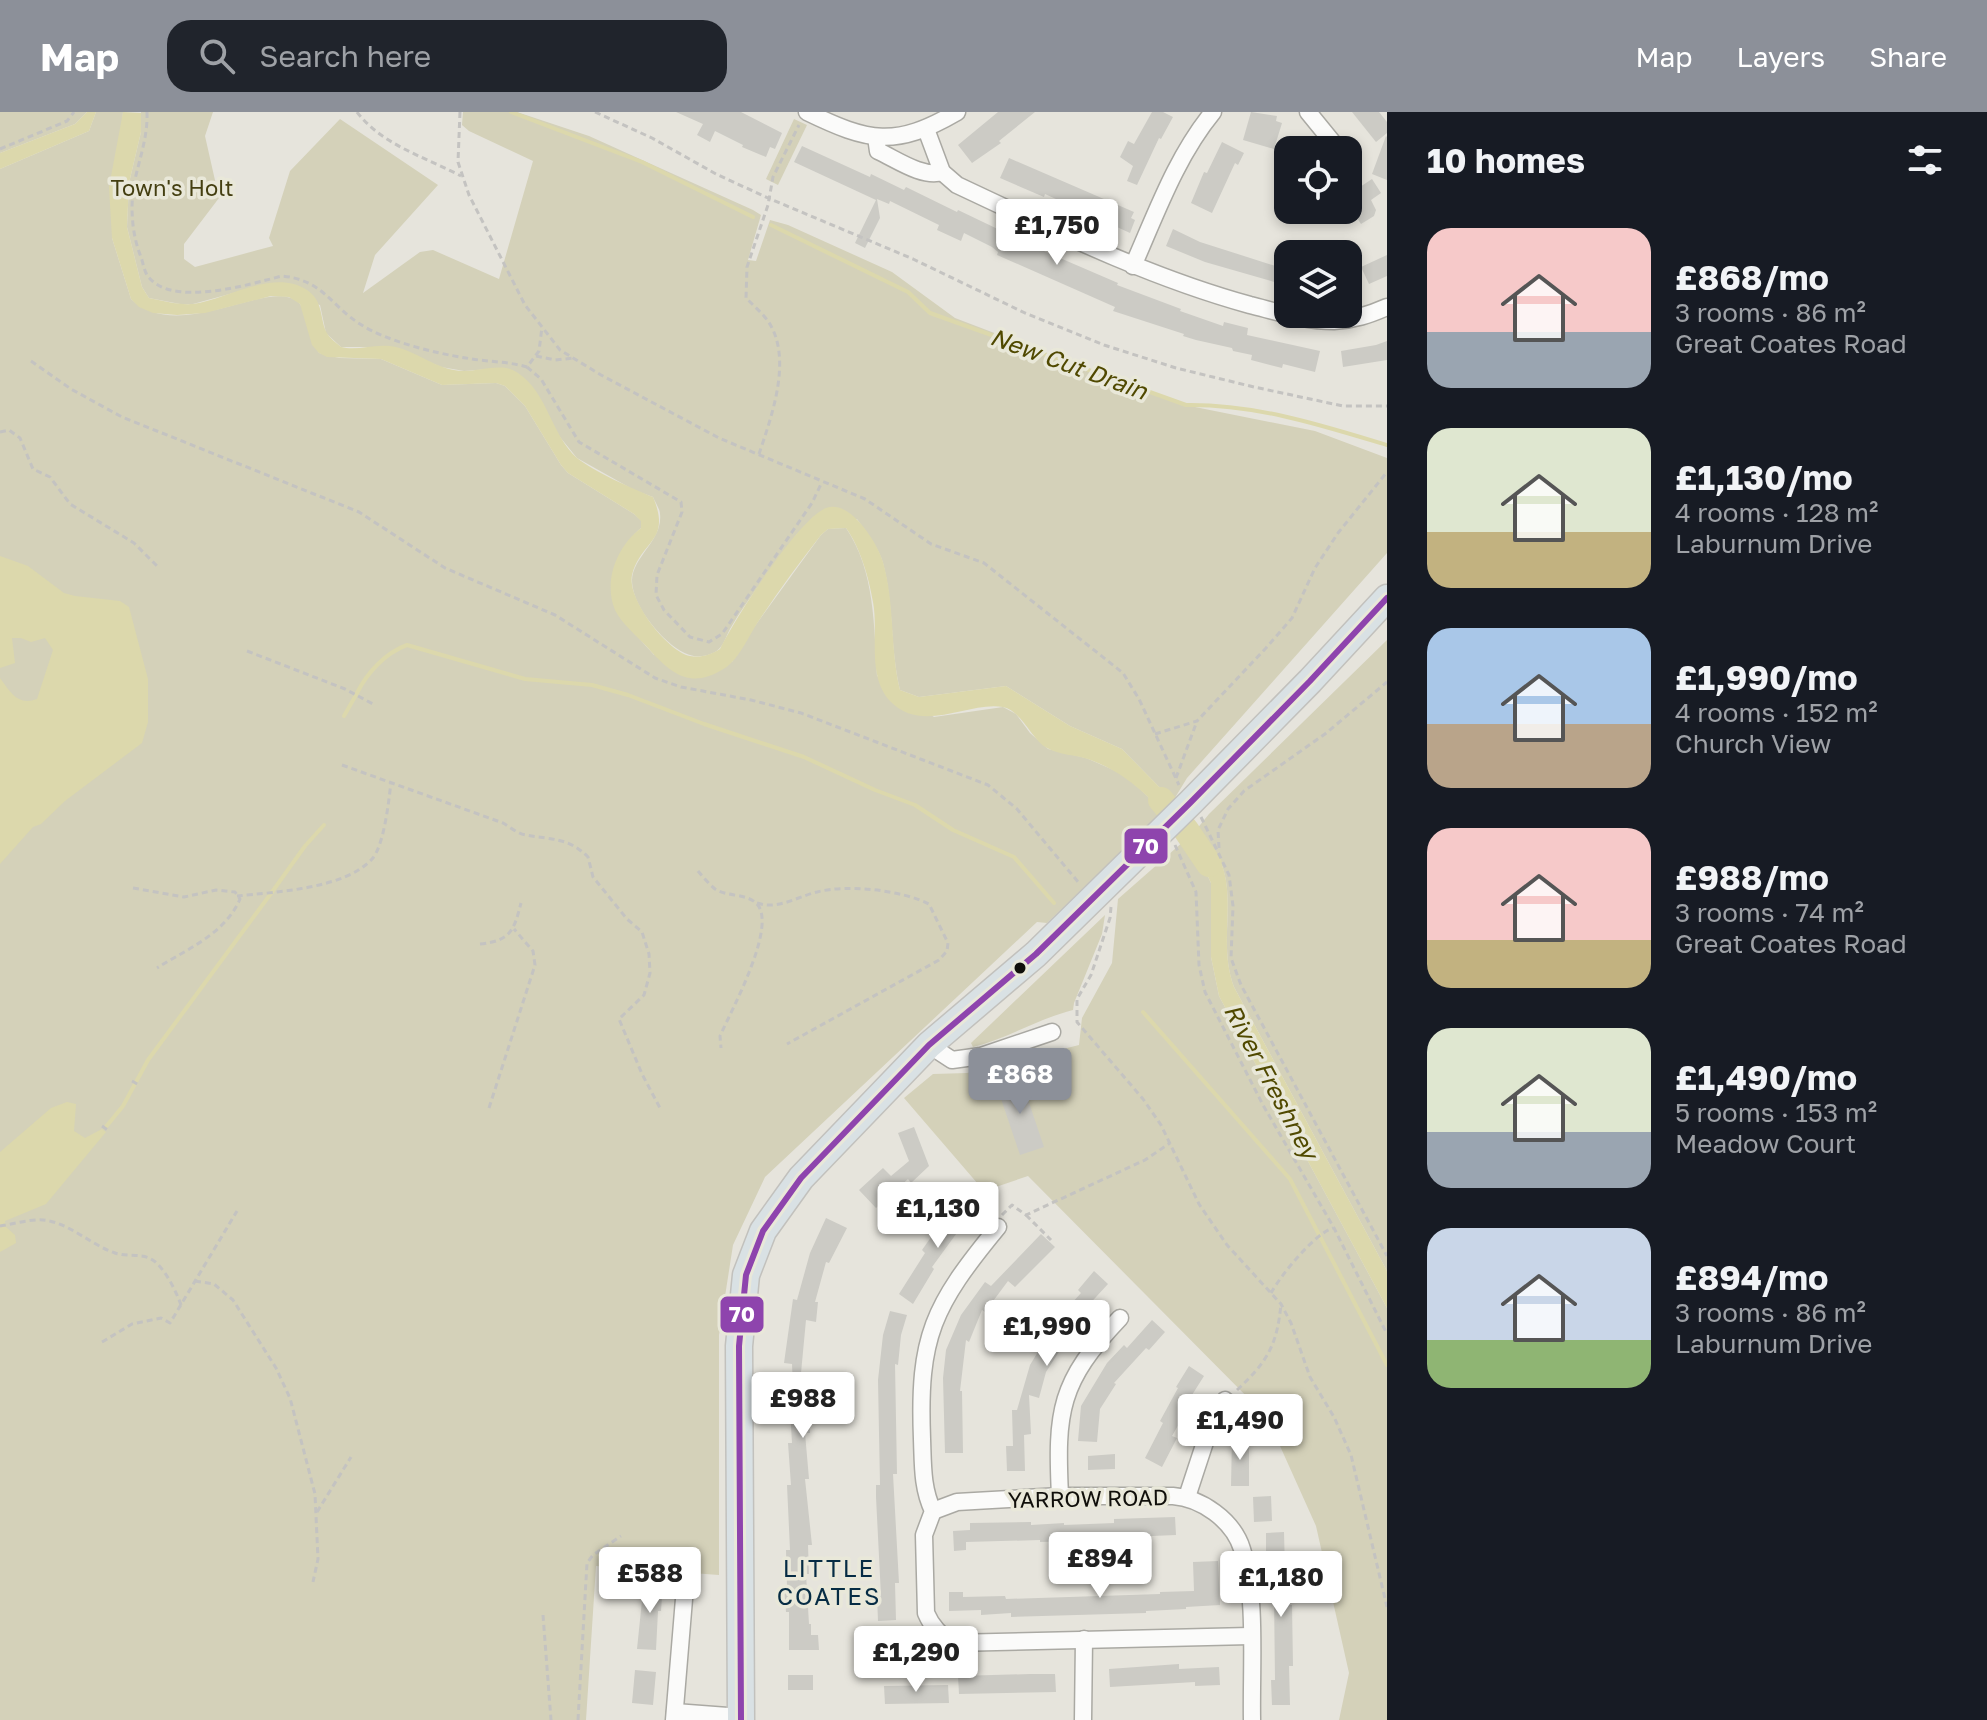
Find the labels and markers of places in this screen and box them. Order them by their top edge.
pin: £1,750 [992,199,1122,267]
unlabelled marker [1012,960,1028,976]
pin: £868 [973,1048,1067,1116]
pin: £1,130 [873,1182,1003,1250]
pin: £1,990 [982,1300,1112,1368]
pin: £988 [756,1372,850,1440]
pin: £1,490 [1175,1394,1305,1462]
pin: £894 [1053,1532,1147,1600]
pin: £588 [603,1547,697,1615]
pin: £1,180 [1216,1551,1346,1619]
pin: £1,290 [851,1626,981,1694]

